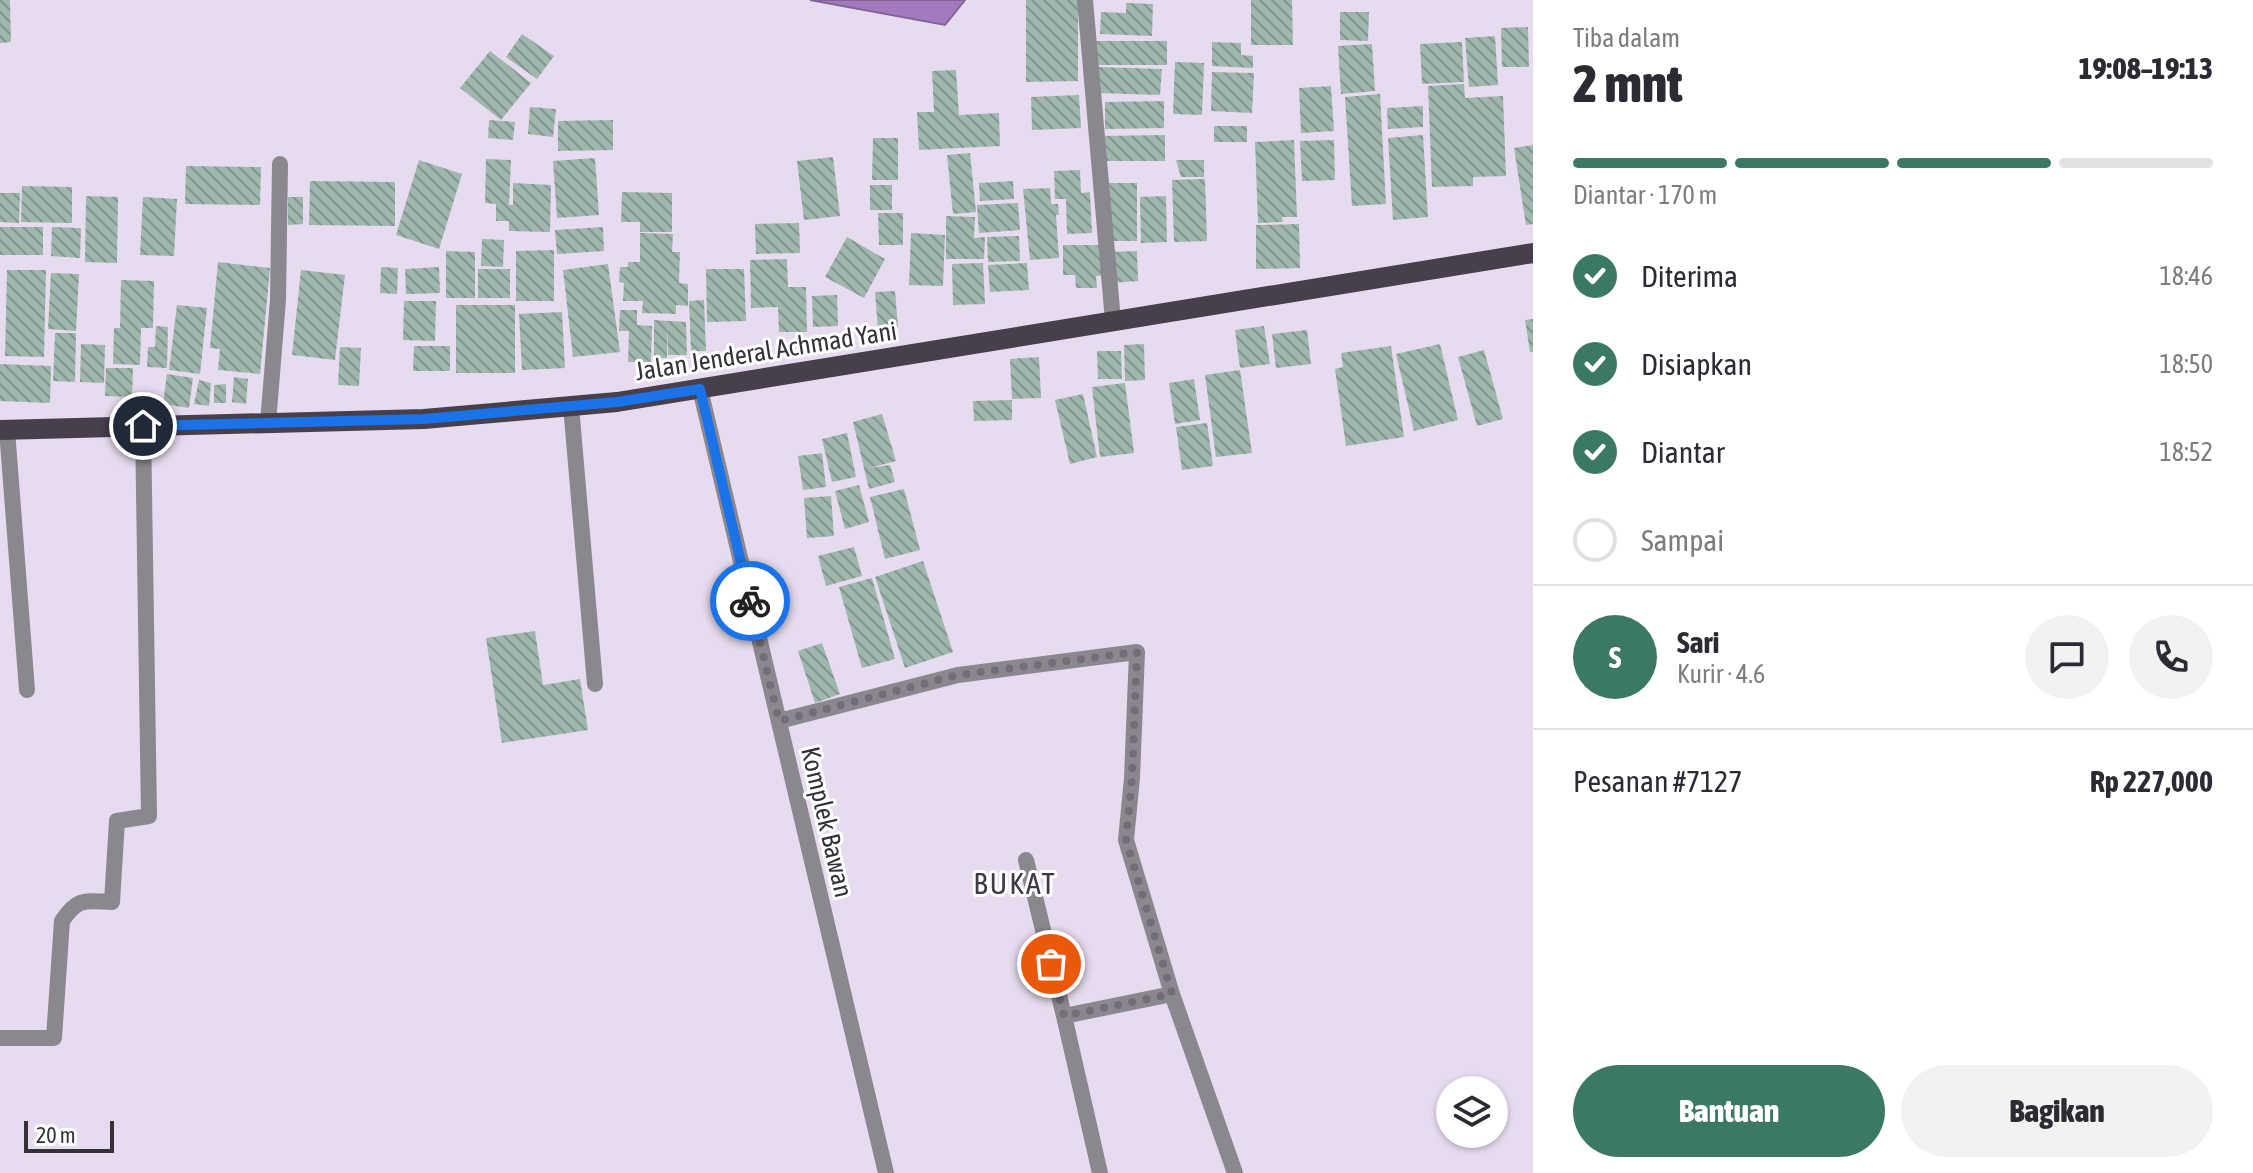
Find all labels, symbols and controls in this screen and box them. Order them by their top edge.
text: Tiba dalam [1573,23,1680,53]
text: 19:08–19:13 [2078,51,2213,85]
text: 2 mnt [1573,53,1682,113]
text: Diantar · 170 m [1573,180,1717,210]
icon: check [1573,254,1617,298]
text: Diterima [1641,259,1738,293]
text: 18:46 [2159,261,2213,291]
street label: Jalan Jenderal Achmad Yani [633,315,899,387]
icon: check [1573,342,1617,386]
text: Disiapkan [1641,347,1752,381]
text: 18:50 [2159,349,2213,379]
pin [109,392,177,460]
icon: home [121,404,165,448]
icon: check [1573,430,1617,474]
text: Diantar [1641,435,1725,469]
text: 18:52 [2159,437,2213,467]
text: Sampai [1641,523,1724,557]
courier [710,561,790,641]
icon: bike [728,579,772,623]
button: chat [2025,615,2109,699]
button: phone [2129,615,2213,699]
text: Sari [1677,625,1719,659]
text: S [1609,640,1621,674]
text: Kurir · 4.6 [1677,659,1765,689]
street label: Komplek Bawan [795,744,859,900]
text: Pesanan #7127 [1573,764,1742,798]
text: Rp 227,000 [2090,764,2213,798]
district label: BUKAT [973,866,1057,900]
pin [1017,930,1085,998]
icon: bag [1029,942,1073,986]
button: Bantuan [1573,1065,1885,1157]
button: Bagikan [1901,1065,2213,1157]
map controls [1436,1076,1508,1148]
button: layers [1436,1076,1508,1148]
scale bar [24,1117,114,1153]
text: 20 m [36,1122,76,1148]

